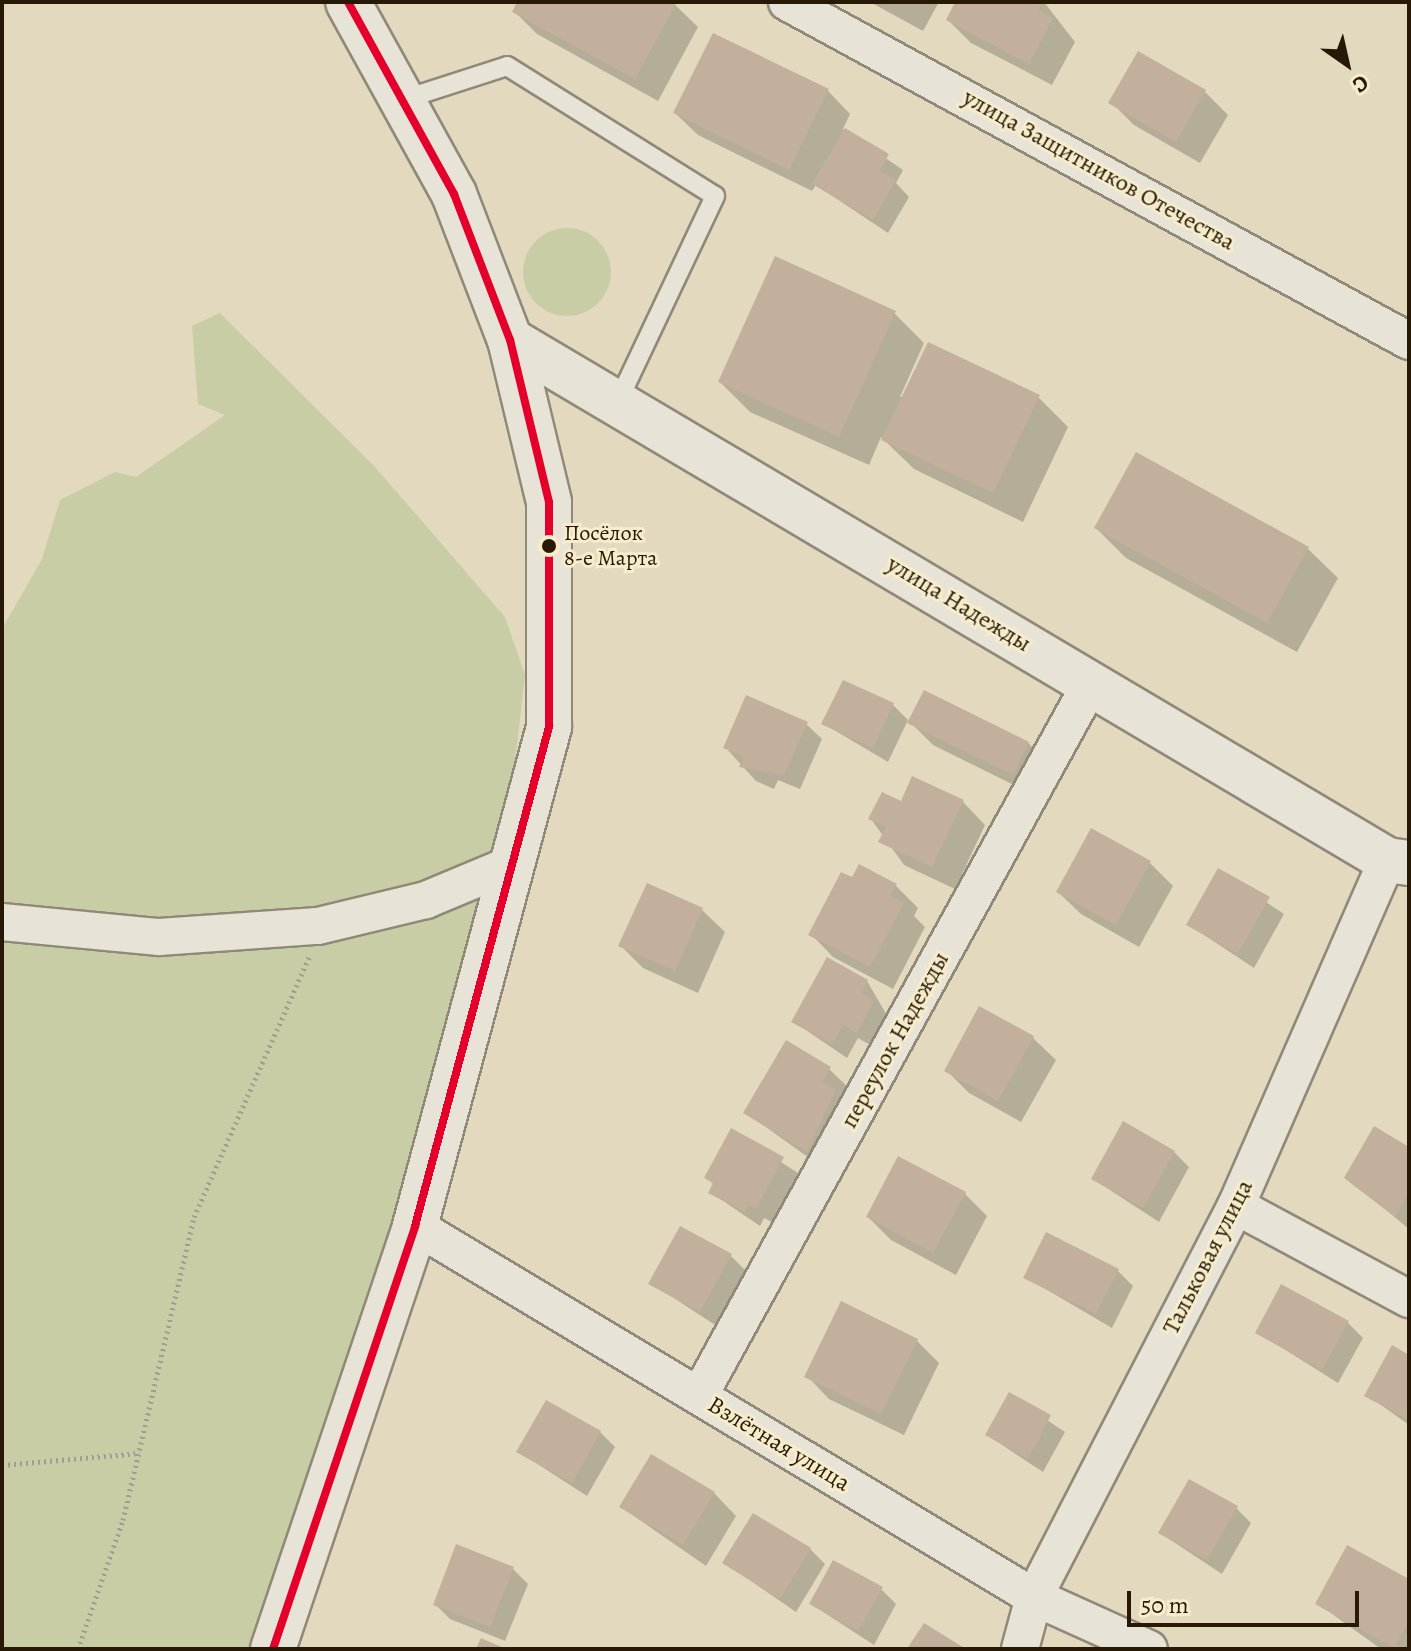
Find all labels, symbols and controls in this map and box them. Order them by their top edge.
north arrow [1307,24,1387,104]
text: С [1346,68,1374,100]
street label: улица Защитников Отечества [958,83,1240,257]
place label: Посёлок 8-е Марта [564,520,657,572]
marker: Посёлок 8-е Марта [541,538,557,554]
street label: улица Надежды [882,550,1036,658]
street label: переулок Надежды [835,947,955,1133]
street label: Тальковая улица [1157,1175,1259,1339]
street label: Взлётная улица [703,1390,855,1498]
scale bar [1131,1575,1363,1625]
text: 50 m [1141,1589,1189,1621]

